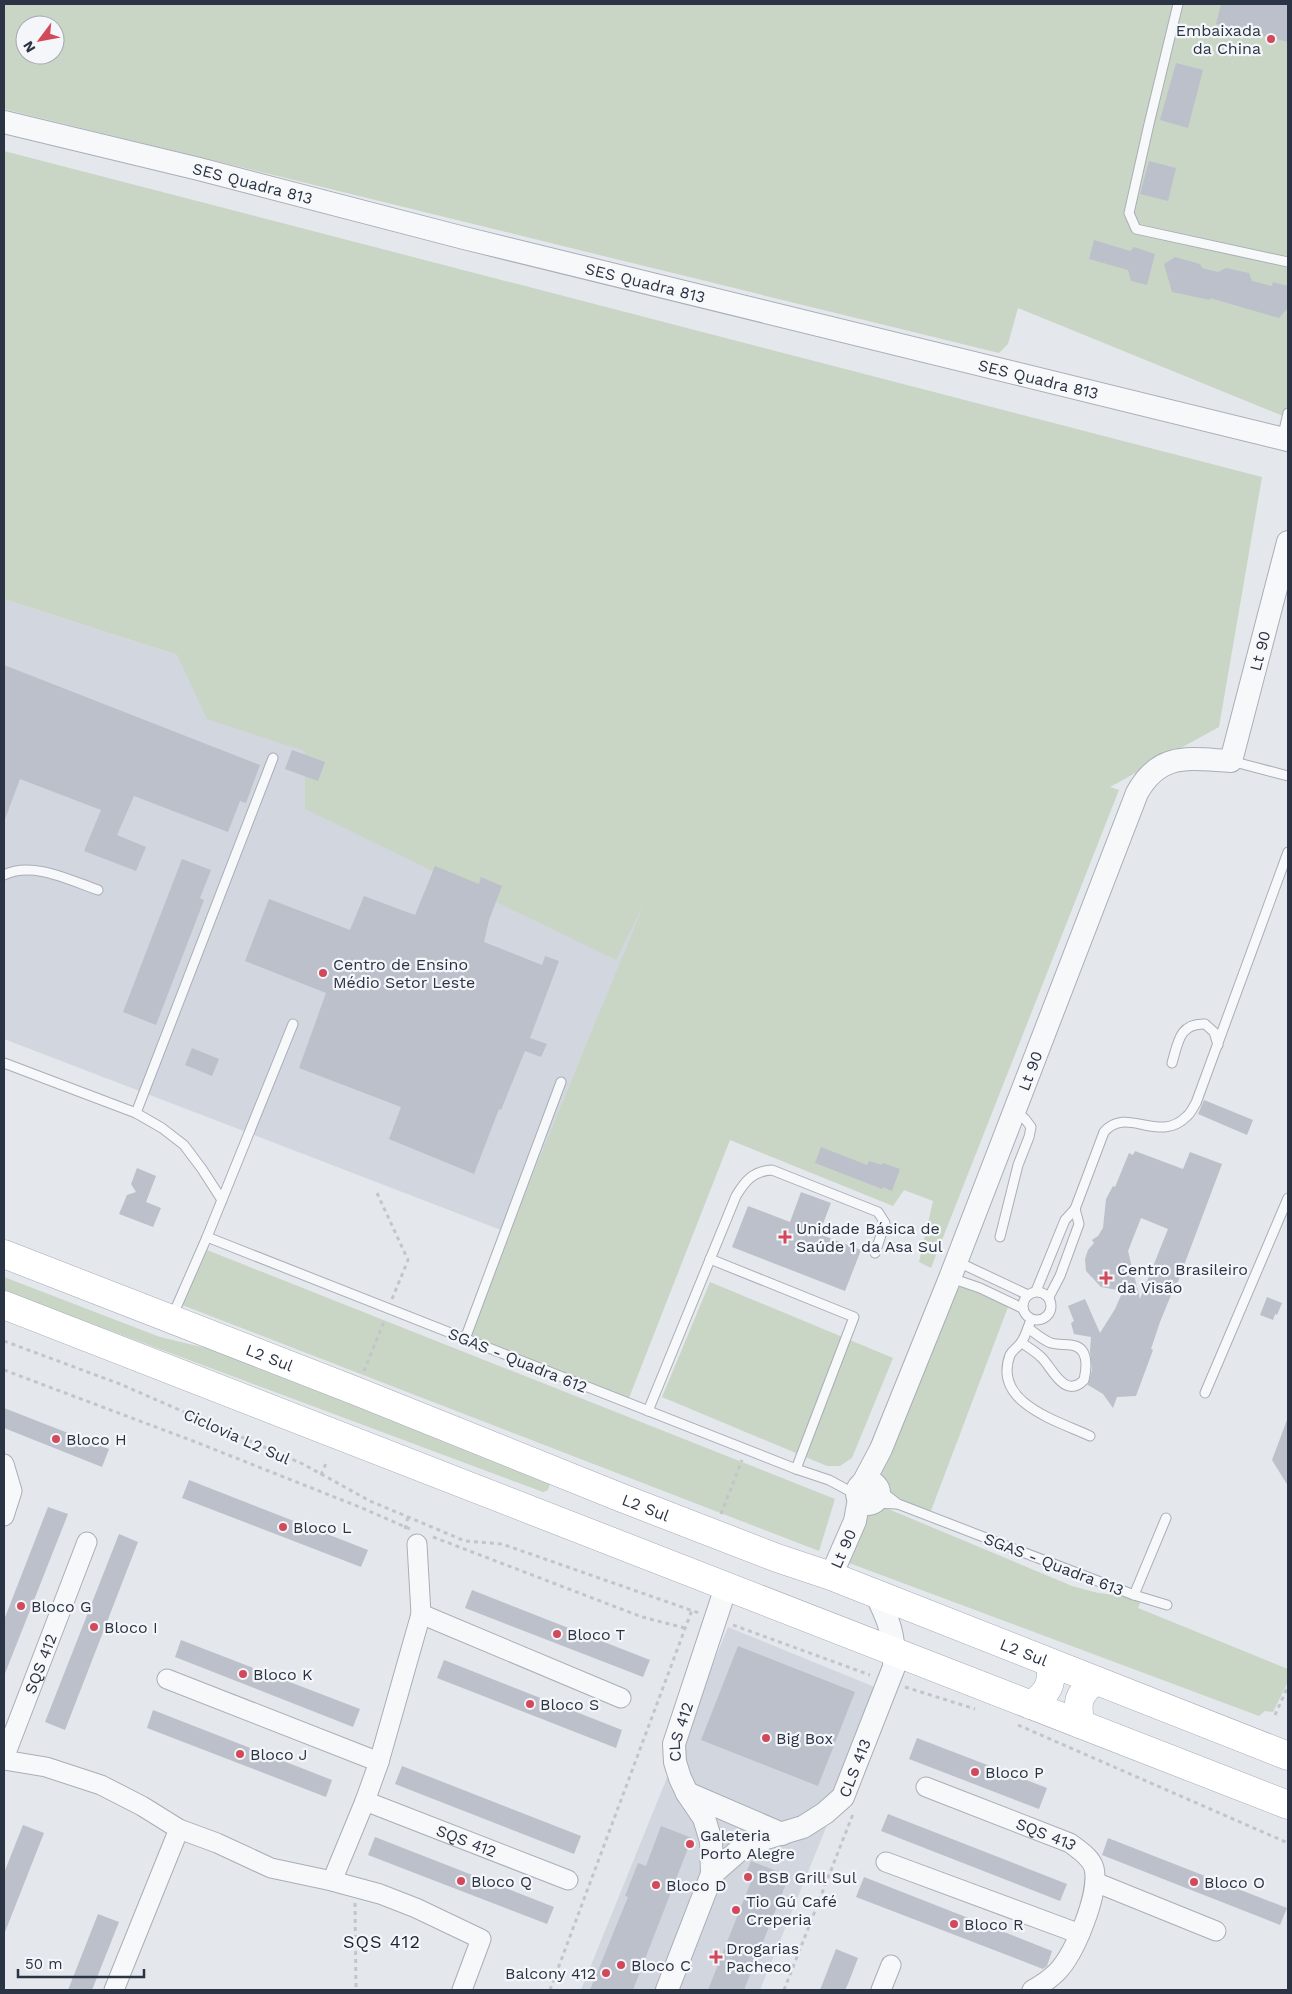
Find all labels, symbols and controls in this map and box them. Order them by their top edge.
north arrow [15,15,65,65]
place label: Embaixada da China [1176,21,1261,58]
marker: Embaixada da China [1265,33,1277,45]
text: N [19,38,39,56]
street label: SES Quadra 813 [191,159,314,208]
street label: SES Quadra 813 [583,259,707,307]
street label: SES Quadra 813 [976,355,1100,403]
street label: Lt 90 [1246,629,1275,673]
place label: Centro de Ensino Médio Setor Leste [333,955,475,992]
marker: Centro de Ensino Médio Setor Leste [317,967,329,979]
street label: Lt 90 [1014,1048,1047,1093]
place label: Unidade Básica de Saúde 1 da Asa Sul [796,1219,943,1256]
marker: Unidade Básica de Saúde 1 da Asa Sul [778,1230,792,1244]
place label: Centro Brasileiro da Visão [1117,1260,1248,1297]
marker: Centro Brasileiro da Visão [1099,1271,1113,1285]
street label: SGAS - Quadra 612 [446,1324,590,1397]
street label: L2 Sul [243,1340,296,1376]
street label: Ciclovia L2 Sul [181,1404,293,1469]
place label: Bloco H [66,1430,127,1449]
marker: Bloco H [50,1433,62,1445]
street label: L2 Sul [619,1490,672,1525]
place label: Bloco L [293,1518,352,1537]
marker: Bloco L [277,1521,289,1533]
street label: Lt 90 [827,1526,860,1571]
street label: SGAS - Quadra 613 [981,1529,1126,1600]
place label: Bloco G [31,1597,92,1616]
marker: Bloco G [15,1600,27,1612]
place label: Bloco I [104,1618,158,1637]
marker: Bloco I [88,1621,100,1633]
place label: Bloco T [567,1625,626,1644]
marker: Bloco T [551,1628,563,1640]
street label: SQS 412 [21,1631,61,1697]
street label: L2 Sul [997,1635,1050,1670]
place label: Bloco K [253,1665,313,1684]
marker: Bloco K [237,1668,249,1680]
place label: Bloco S [540,1695,599,1714]
marker: Bloco S [524,1698,536,1710]
street label: CLS 412 [665,1700,697,1762]
place label: Big Box [776,1729,833,1748]
marker: Big Box [760,1732,772,1744]
street label: CLS 413 [835,1736,875,1800]
place label: Bloco J [250,1745,308,1764]
marker: Bloco J [234,1748,246,1760]
place label: Bloco P [985,1763,1044,1782]
marker: Bloco P [969,1766,981,1778]
street label: SQS 413 [1013,1814,1080,1855]
street label: SQS 412 [434,1821,499,1861]
place label: Galeteria Porto Alegre [700,1826,795,1863]
marker: Galeteria Porto Alegre [684,1838,696,1850]
place label: BSB Grill Sul [758,1868,857,1887]
marker: BSB Grill Sul [742,1871,754,1883]
place label: Bloco Q [471,1872,532,1891]
place label: Bloco O [1204,1873,1265,1892]
marker: Bloco Q [455,1875,467,1887]
place label: Bloco D [666,1876,727,1895]
marker: Bloco O [1188,1876,1200,1888]
marker: Bloco D [650,1879,662,1891]
place label: Tio Gú Café Creperia [746,1892,837,1929]
marker: Tio Gú Café Creperia [730,1904,742,1916]
place label: Bloco R [964,1915,1024,1934]
marker: Bloco R [948,1918,960,1930]
district label: SQS 412 [343,1931,421,1952]
place label: Drogarias Pacheco [726,1939,799,1976]
scale bar [18,1946,144,1978]
marker: Drogarias Pacheco [710,1951,722,1963]
text: 50 m [25,1955,62,1973]
place label: Bloco C [631,1956,691,1975]
marker: Bloco C [615,1959,627,1971]
place label: Balcony 412 [505,1964,596,1983]
marker: Balcony 412 [600,1967,612,1979]

